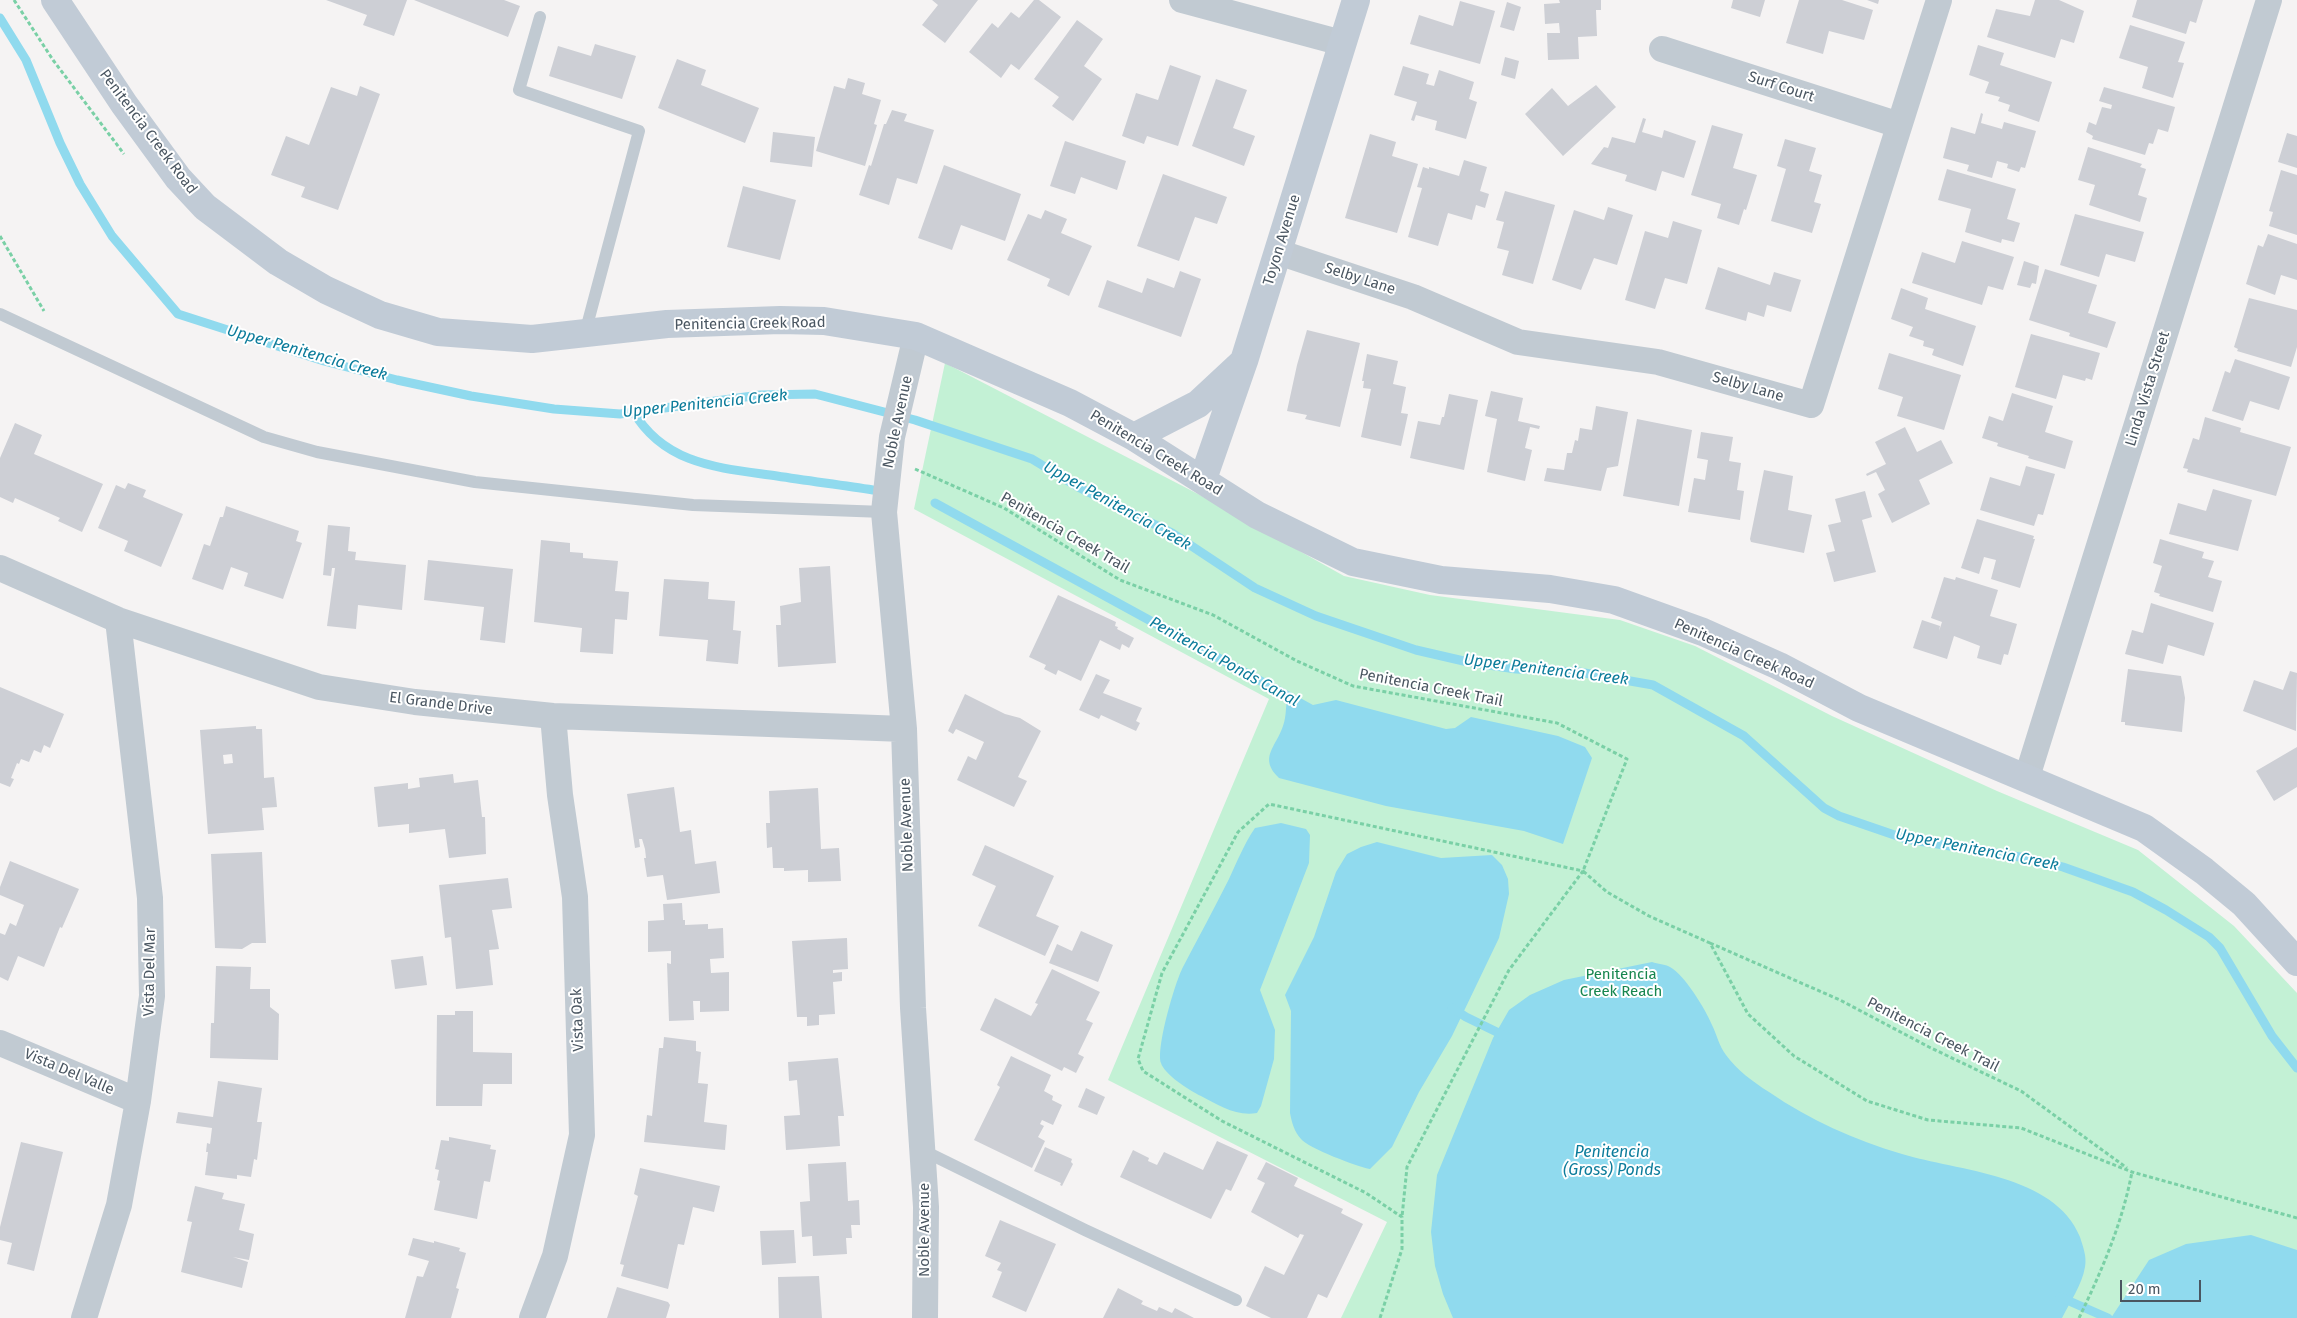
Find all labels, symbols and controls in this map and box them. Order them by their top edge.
street label: Penitencia Creek Road [95,66,201,198]
street label: Surf Court [1746,68,1816,106]
street label: Toyon Avenue [1260,192,1304,288]
street label: Selby Lane [1322,259,1398,299]
street label: Penitencia Creek Road [674,314,826,334]
water label: Upper Penitencia Creek [225,321,389,385]
street label: Linda Vista Street [2122,329,2174,449]
street label: Selby Lane [1710,368,1786,406]
street label: Noble Avenue [879,374,917,470]
water label: Upper Penitencia Creek [622,386,788,422]
street label: Penitencia Creek Road [1087,406,1225,500]
water label: Upper Penitencia Creek [1040,457,1194,555]
street label: Penitencia Creek Trail [997,489,1133,577]
water label: Penitencia Ponds Canal [1146,613,1302,711]
street label: Penitencia Creek Road [1671,615,1817,693]
water label: Upper Penitencia Creek [1463,650,1629,690]
street label: Penitencia Creek Trail [1358,665,1504,711]
street label: El Grande Drive [388,689,494,719]
street label: Noble Avenue [896,778,918,872]
water label: Upper Penitencia Creek [1894,825,2060,875]
street label: Vista Del Mar [140,927,160,1017]
park label: Penitencia Creek Reach [1580,966,1662,1001]
street label: Vista Oak [568,988,588,1052]
street label: Penitencia Creek Trail [1864,994,2002,1076]
street label: Vista Del Valle [21,1045,117,1099]
water label: Penitencia (Gross) Ponds [1563,1143,1661,1181]
street label: Noble Avenue [916,1183,934,1277]
scale bar [2122,1270,2203,1302]
text: 20 m [2128,1280,2161,1298]

